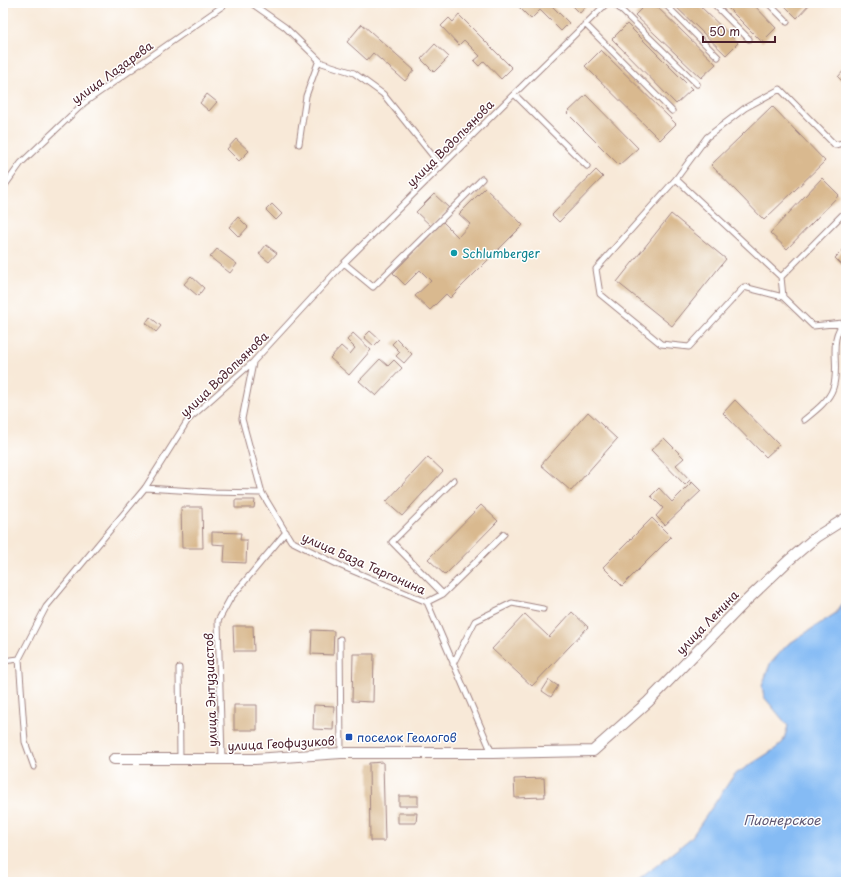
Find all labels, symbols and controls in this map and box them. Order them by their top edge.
scale bar [703,18,775,44]
text: 50 m [709,22,740,40]
street label: улица Лазарева [67,36,157,108]
street label: улица Водопьянова [402,95,498,191]
place label: Schlumberger [462,244,540,262]
marker: Schlumberger [449,248,459,258]
street label: улица Водопьянова [176,327,273,421]
street label: улица База Таргонина [299,528,429,599]
street label: улица Ленина [672,585,743,658]
street label: улица Энтузиастов [199,633,221,747]
place label: поселок Геологов [357,728,457,746]
street label: улица Геофизиков [227,731,335,755]
marker: поселок Геологов [344,732,354,742]
water label: Пионерское [744,810,821,829]

